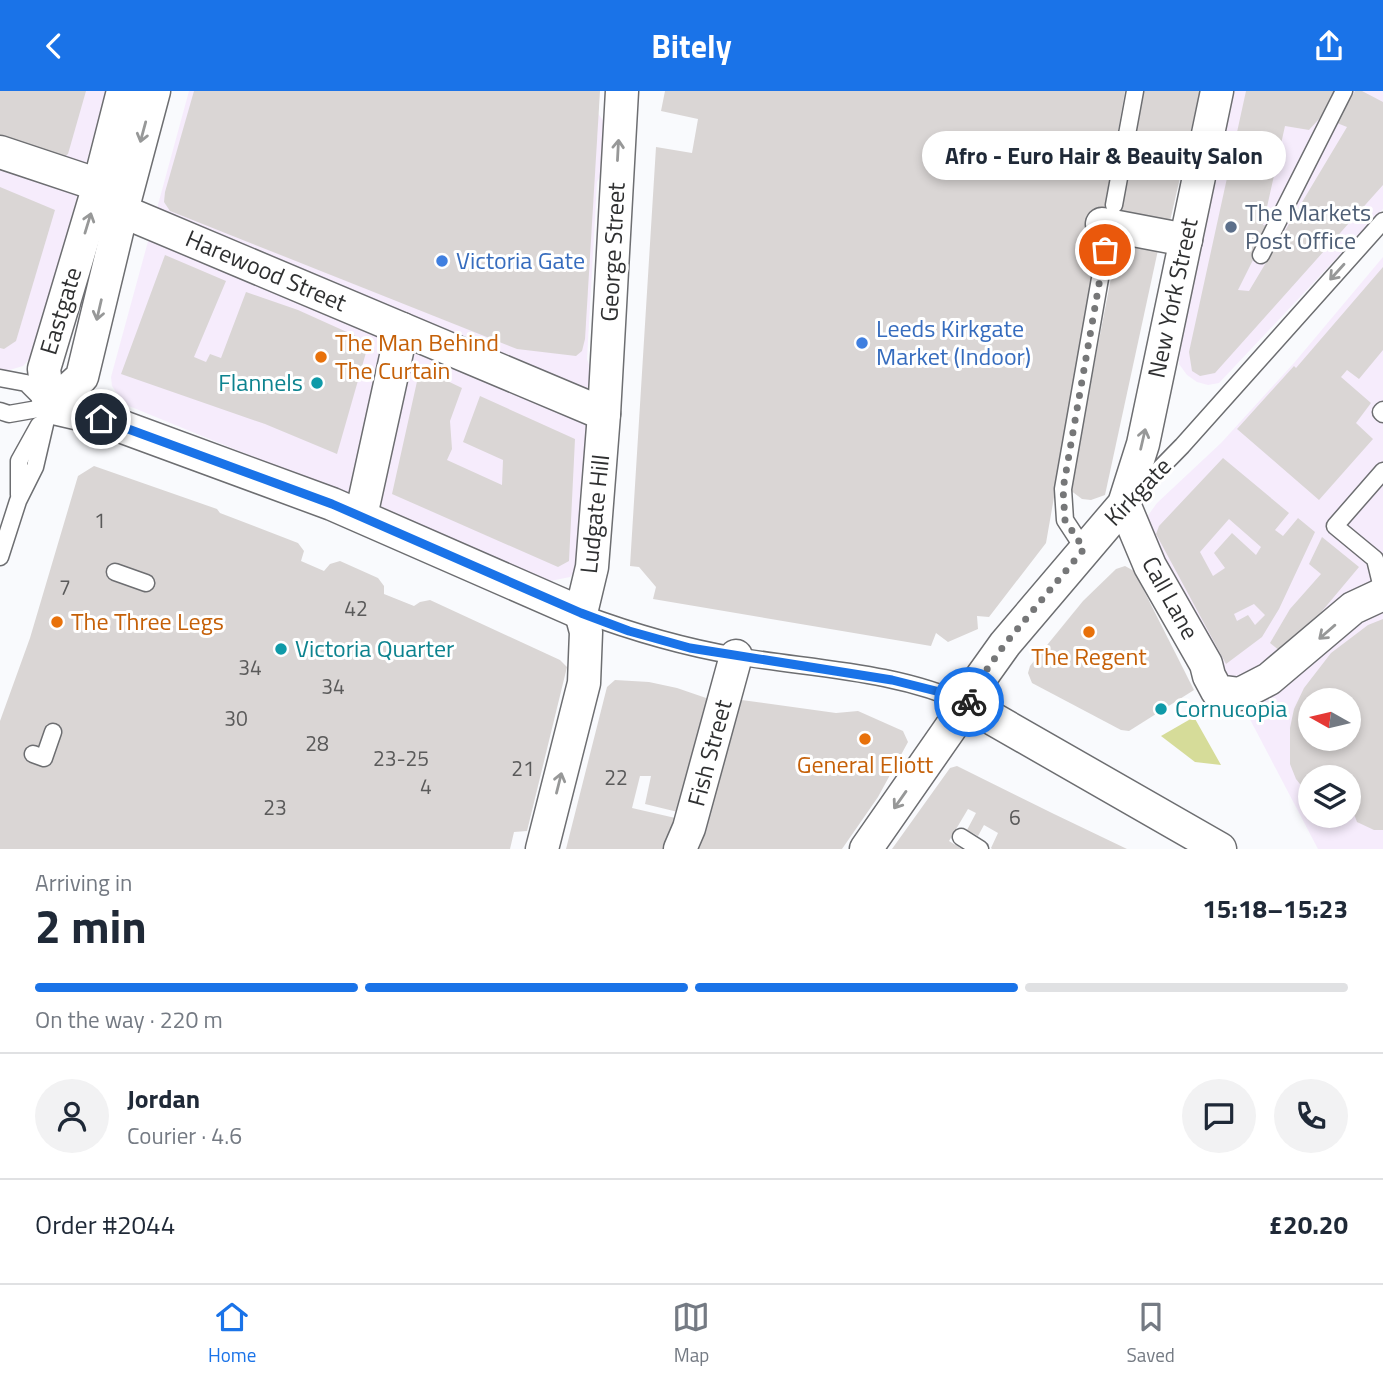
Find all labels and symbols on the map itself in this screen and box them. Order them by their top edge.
one-way arrow [136,120,149,143]
callout: Afro - Euro Hair & Beauity Salon [923,131,1287,180]
one-way arrow [612,139,625,162]
street label: George Street [590,181,634,322]
place label: The Markets Post Office [1245,194,1371,258]
one-way arrow [82,212,95,234]
street label: New York Street [1138,214,1207,381]
marker: The Markets Post Office [1223,219,1239,235]
street label: Harewood Street [180,220,353,320]
pin [1075,220,1135,280]
place label: Victoria Gate [456,242,585,278]
marker: Victoria Gate [434,253,450,269]
street label: Eastgate [30,263,90,359]
one-way arrow [1329,263,1345,281]
one-way arrow [91,298,105,321]
place label: Leeds Kirkgate Market (Indoor) [876,310,1031,374]
place label: The Man Behind The Curtain [335,324,499,388]
marker: Leeds Kirkgate Market (Indoor) [854,335,870,351]
marker: The Man Behind The Curtain [313,349,329,365]
place label: Flannels [218,364,303,400]
marker: Flannels [309,375,325,391]
pin [71,389,131,449]
one-way arrow [1137,428,1150,451]
street label: Kirkgate [1095,449,1179,534]
street label: Ludgate Hill [570,453,618,575]
house number: 1 [94,504,106,536]
street label: Call Lane [1133,549,1208,646]
house number: 7 [59,571,71,603]
house number: 42 [344,592,368,624]
place label: The Three Legs [71,603,224,639]
marker: The Three Legs [49,614,65,630]
one-way arrow [1318,623,1336,639]
marker: The Regent [1081,624,1097,640]
place label: Victoria Quarter [295,630,454,666]
place label: The Regent [1031,638,1147,674]
marker: Victoria Quarter [273,641,289,657]
house number: 34 [238,651,262,683]
courier [934,667,1004,737]
house number: 34 [321,670,345,702]
north arrow [1298,688,1362,751]
place label: Cornucopia [1175,690,1287,726]
street label: Fish Street [678,695,741,810]
marker: Cornucopia [1153,701,1169,717]
house number: 30 [224,702,248,734]
house number: 28 [305,727,329,759]
marker: General Eliott [857,731,873,747]
house number: 23-25 [373,742,429,774]
place label: General Eliott [797,746,934,782]
house number: 21 [511,752,535,784]
house number: 22 [604,761,628,793]
house number: 4 [420,770,432,802]
one-way arrow [553,772,566,795]
one-way arrow [893,790,907,809]
house number: 23 [263,791,287,823]
house number: 6 [1009,801,1021,833]

